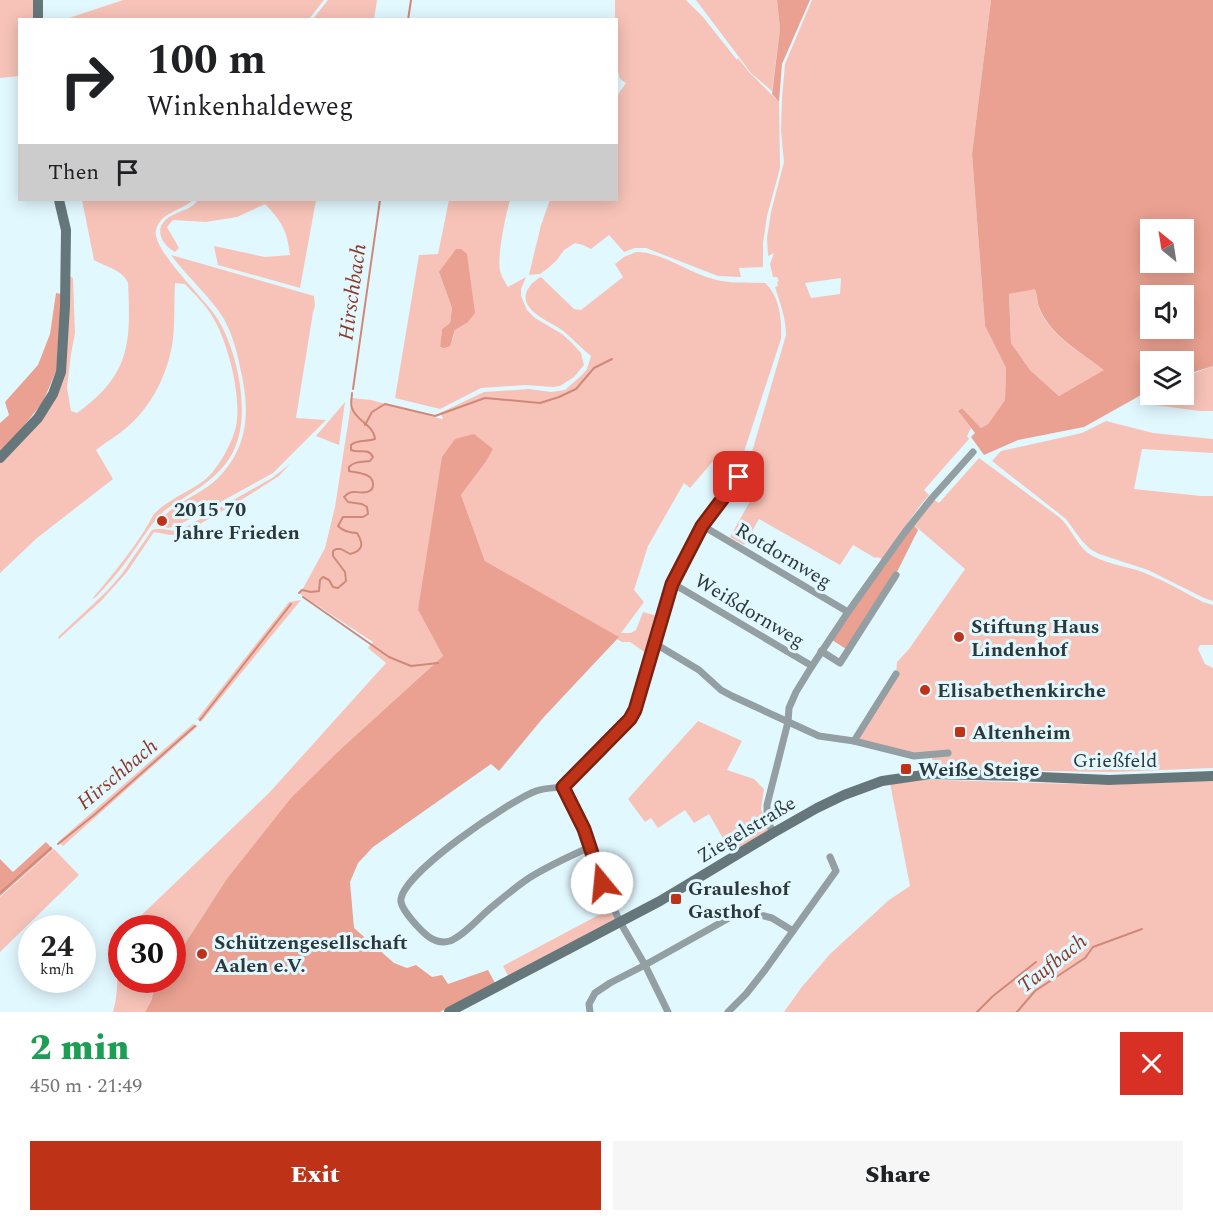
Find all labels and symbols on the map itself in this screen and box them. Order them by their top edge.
north arrow [1140,219,1194,273]
water label: Hirschbach [330,242,376,342]
pin [713,451,764,502]
place label: 2015 70 Jahre Frieden [174,495,300,548]
marker: 2015 70 Jahre Frieden [155,514,169,528]
street label: Rotdornweg [729,515,838,597]
street label: Weißdornweg [688,566,811,656]
place label: Stiftung Haus Lindenhof [971,612,1100,665]
marker: Stiftung Haus Lindenhof [952,630,966,644]
place label: Elisabethenkirche [937,676,1106,706]
marker: Elisabethenkirche [918,683,932,697]
place label: Altenheim [972,718,1071,748]
marker: Altenheim [953,725,967,739]
water label: Hirschbach [70,731,165,818]
street label: Grießfeld [1073,746,1157,776]
place label: Weiße Steige [918,755,1040,785]
marker: Weiße Steige [899,762,913,776]
street label: Ziegelstraße [691,789,802,871]
position arrow [570,851,634,915]
place label: Grauleshof Gasthof [688,874,791,927]
marker: Grauleshof Gasthof [669,892,683,906]
speed limit sign: 30 [108,915,186,993]
water label: Taufbach [1011,926,1094,1001]
place label: Schützengesellschaft Aalen e.V. [214,928,408,981]
marker: Schützengesellschaft Aalen e.V. [195,947,209,961]

